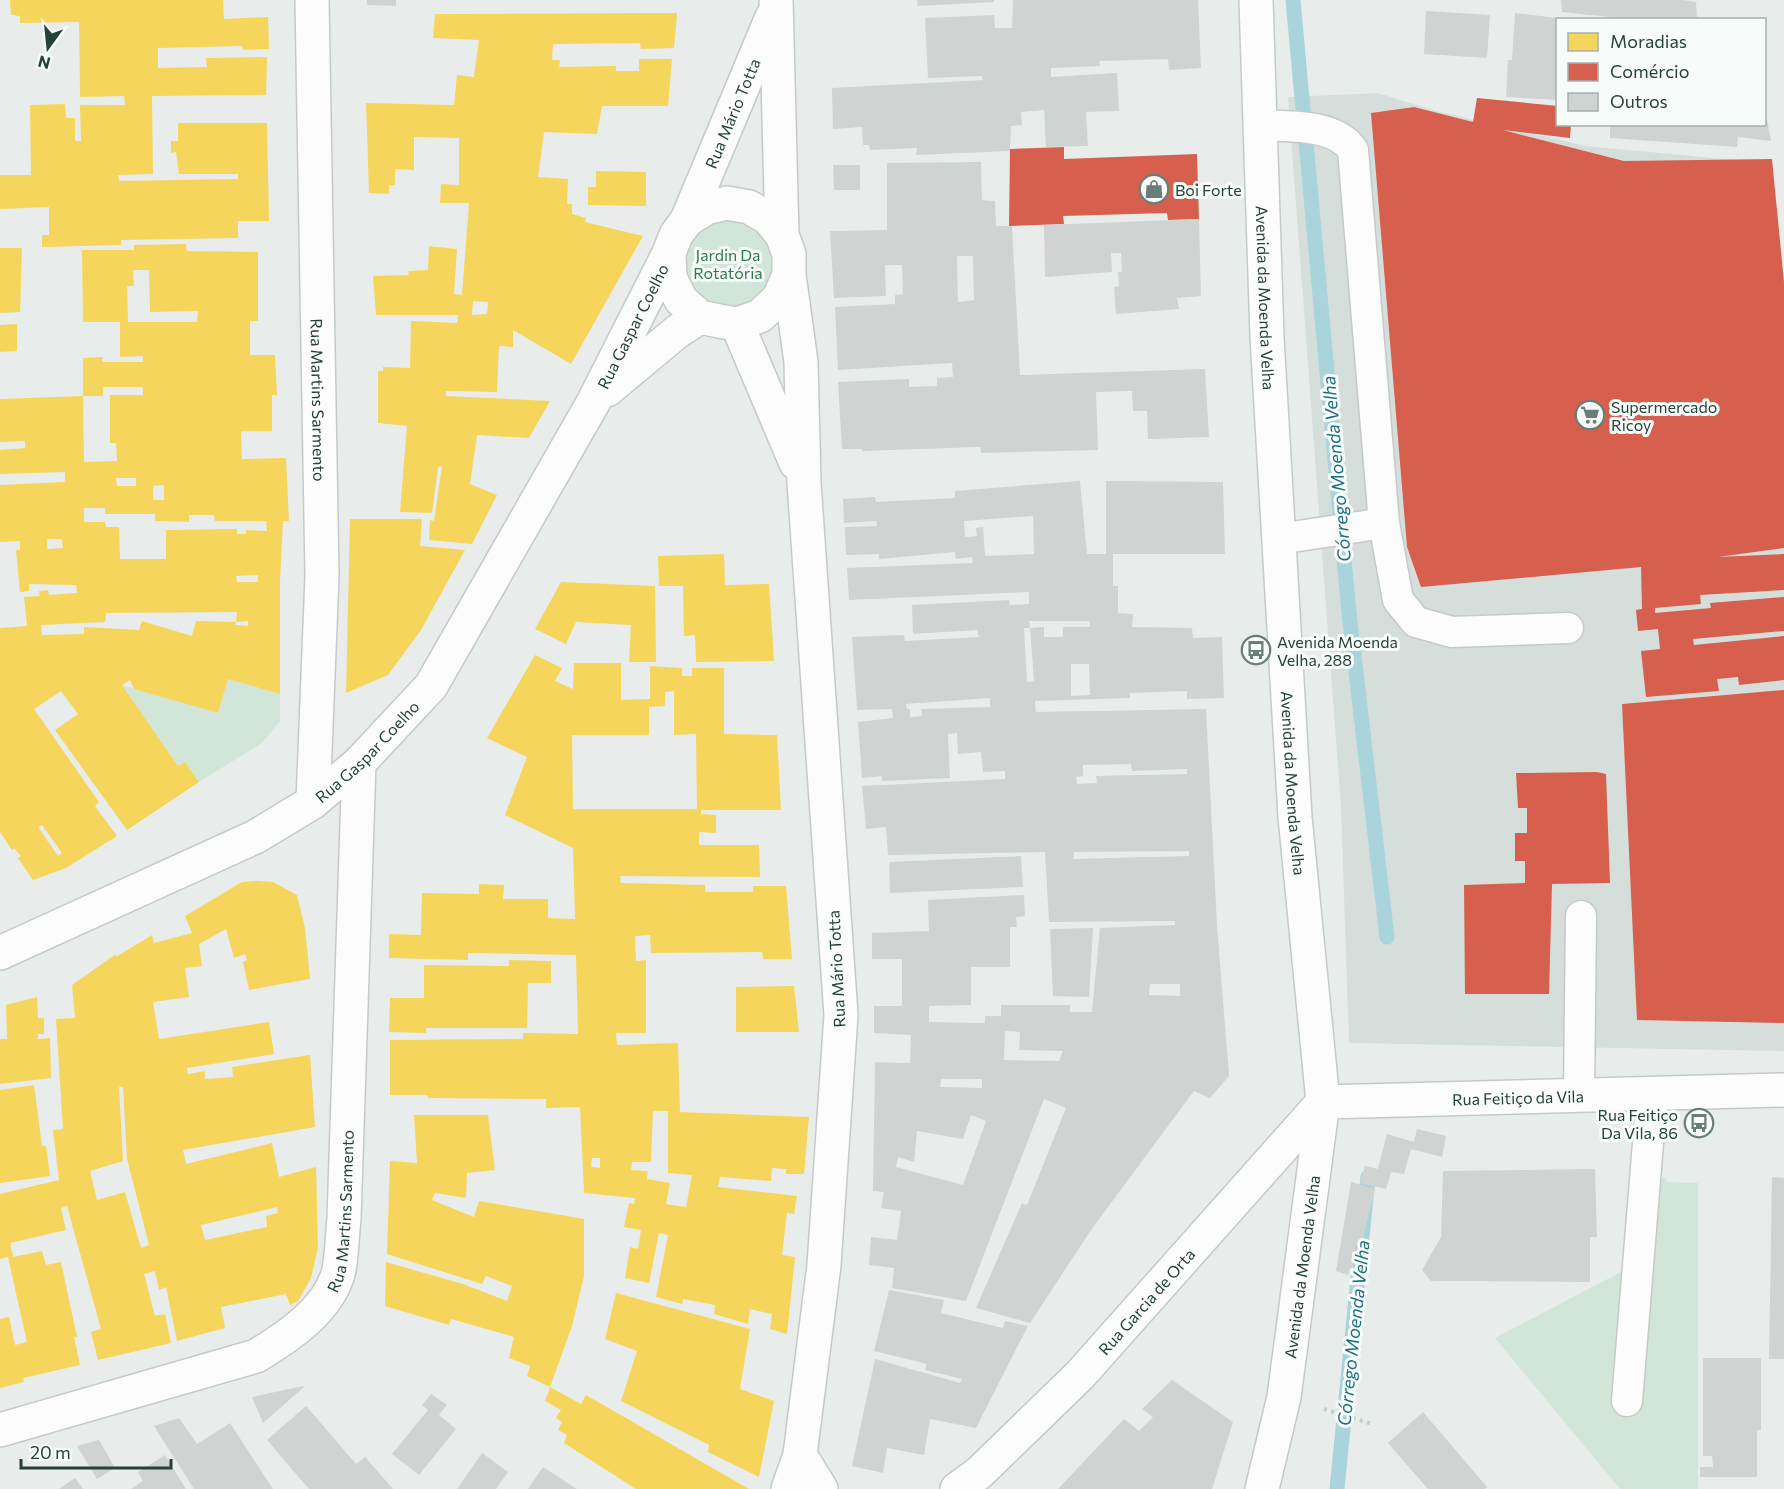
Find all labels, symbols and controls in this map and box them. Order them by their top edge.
north arrow [18,18,78,78]
legend [1556,18,1766,126]
text: Moradias [1610,30,1687,52]
text: N [36,52,52,74]
street label: Rua Mário Totta [700,55,763,171]
text: Comércio [1610,60,1689,82]
text: Outros [1610,90,1668,112]
shop icon: Boi Forte [1138,173,1170,205]
place label: Boi Forte [1175,180,1242,199]
street label: Avenida da Moenda Velha [1253,205,1280,391]
park label: Jardin Da Rotatória [693,245,763,282]
street label: Rua Gaspar Coelho [592,260,672,392]
street label: Rua Martins Sarmento [308,318,330,482]
water label: Córrego Moenda Velha [1317,375,1355,563]
place label: Supermercado Ricoy [1611,397,1717,434]
supermarket icon: Supermercado Ricoy [1574,399,1606,431]
place label: Avenida Moenda Velha, 288 [1277,632,1398,669]
bus stop icon: Avenida Moenda Velha, 288 [1240,634,1272,666]
street label: Avenida da Moenda Velha [1278,690,1310,876]
street label: Rua Gaspar Coelho [311,696,422,806]
street label: Rua Mário Totta [823,910,849,1028]
street label: Rua Feitiço da Vila [1452,1086,1584,1108]
place label: Rua Feitiço Da Vila, 86 [1597,1105,1678,1142]
bus stop icon: Rua Feitiço Da Vila, 86 [1683,1107,1715,1139]
street label: Rua Martins Sarmento [322,1130,356,1295]
street label: Avenida da Moenda Velha [1280,1174,1323,1360]
water label: Córrego Moenda Velha [1332,1239,1374,1427]
street label: Rua Garcia de Orta [1094,1244,1198,1358]
scale bar [21,1432,171,1470]
text: 20 m [30,1441,71,1463]

